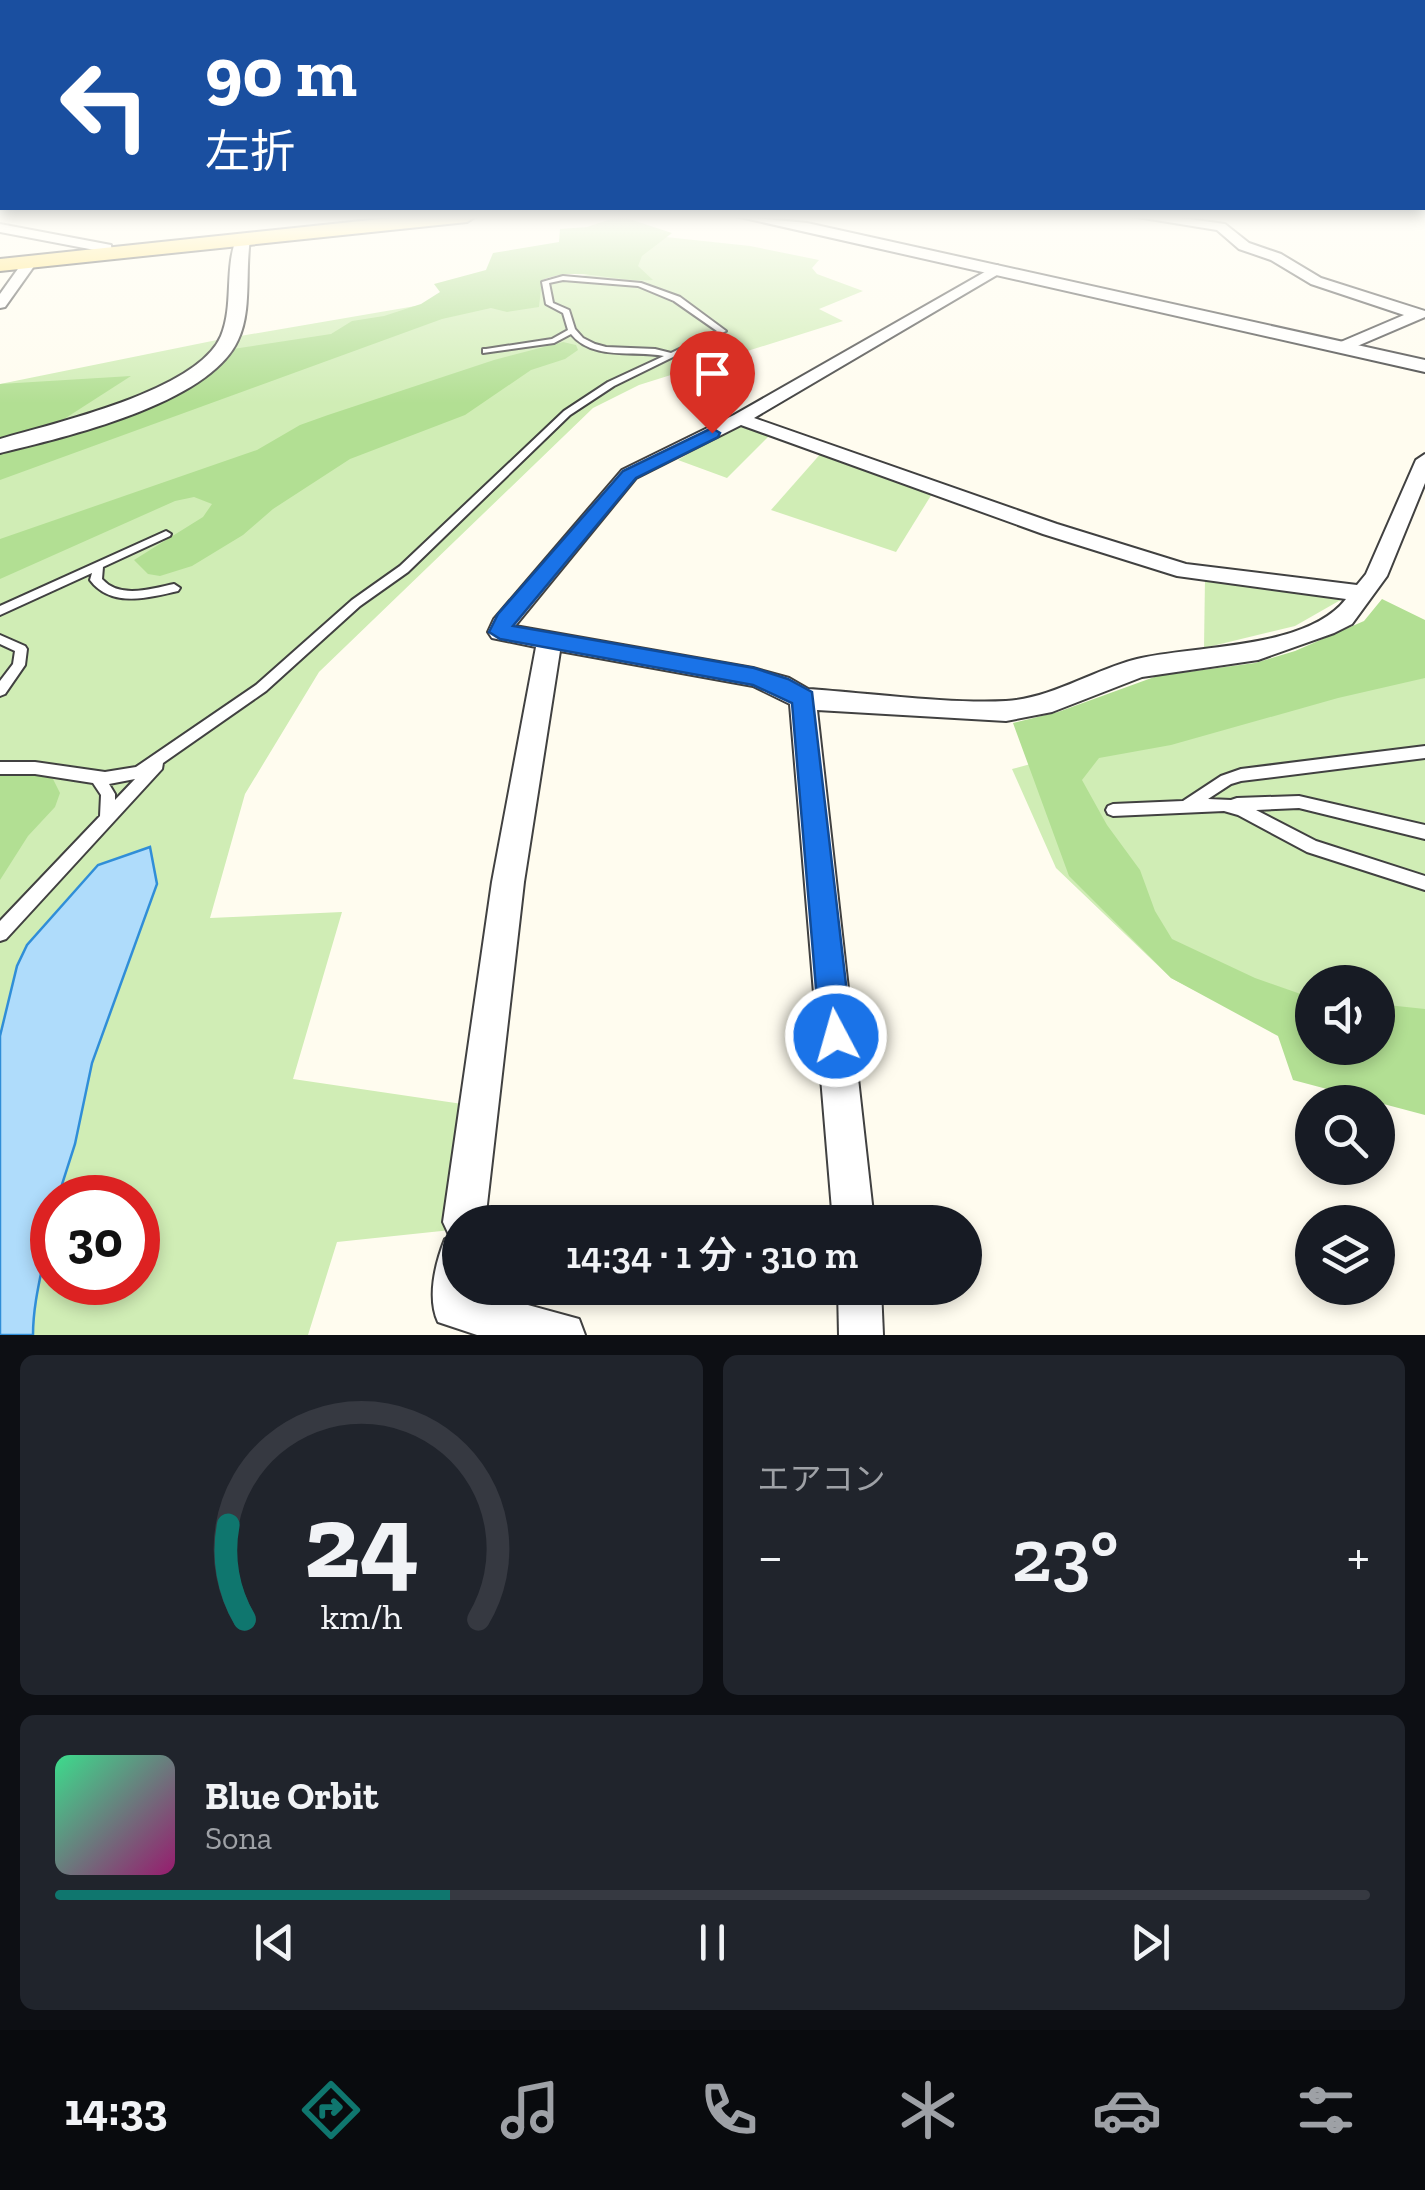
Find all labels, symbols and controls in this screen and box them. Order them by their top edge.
text: 90 m [205,30,357,114]
icon: left [40,40,170,170]
text: 左折 [205,125,295,179]
pin [670,331,755,434]
icon: arrive [685,346,740,401]
map controls [1295,965,1395,1305]
button: sound [1295,965,1395,1065]
position arrow [784,984,888,1088]
button: search [1295,1085,1395,1185]
speed limit sign: 30 [30,1175,160,1305]
button: layers [1295,1205,1395,1305]
text: 14:34 · 1 分 · 310 m [566,1232,858,1278]
text: エアコン [758,1460,886,1498]
text: 24 [304,1479,419,1604]
text: 23° [1012,1510,1118,1600]
text: − [758,1523,783,1589]
text: + [1347,1523,1370,1589]
text: km/h [320,1595,402,1638]
text: Blue Orbit [205,1773,378,1819]
text: Sona [205,1819,272,1857]
icon: previous [247,1915,302,1970]
icon: pause [685,1915,740,1970]
icon: next [1123,1915,1178,1970]
icon: directions [296,2075,366,2145]
icon: music [495,2075,565,2145]
icon: phone [694,2075,764,2145]
icon: climate [893,2075,963,2145]
icon: car [1092,2075,1162,2145]
icon: filters [1291,2075,1361,2145]
text: 14:33 [64,2083,167,2137]

